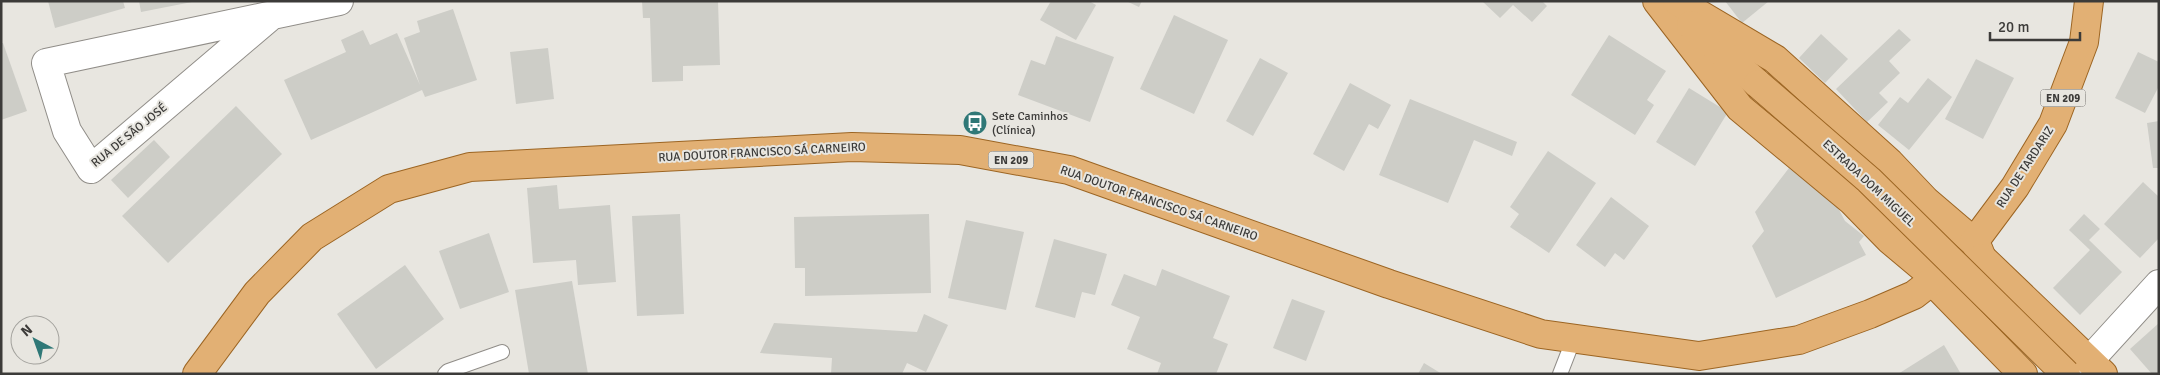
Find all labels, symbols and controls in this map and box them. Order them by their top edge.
scale bar [1990,10,2080,42]
text: 20 m [1998,18,2029,36]
road number: EN 209 [2040,90,2086,106]
street label: RUA DE SÃO JOSÉ [88,100,170,170]
place label: Sete Caminhos (Clínica) [992,109,1068,138]
bus stop icon: Sete Caminhos (Clínica) [962,110,988,136]
street label: RUA DE TARDARIZ [1993,123,2057,211]
street label: ESTRADA DOM MIGUEL [1819,137,1918,230]
street label: RUA DOUTOR FRANCISCO SÁ CARNEIRO [658,140,866,165]
road number: EN 209 [988,152,1034,168]
street label: RUA DOUTOR FRANCISCO SÁ CARNEIRO [1058,163,1260,244]
north arrow [10,315,60,365]
text: N [18,321,36,340]

